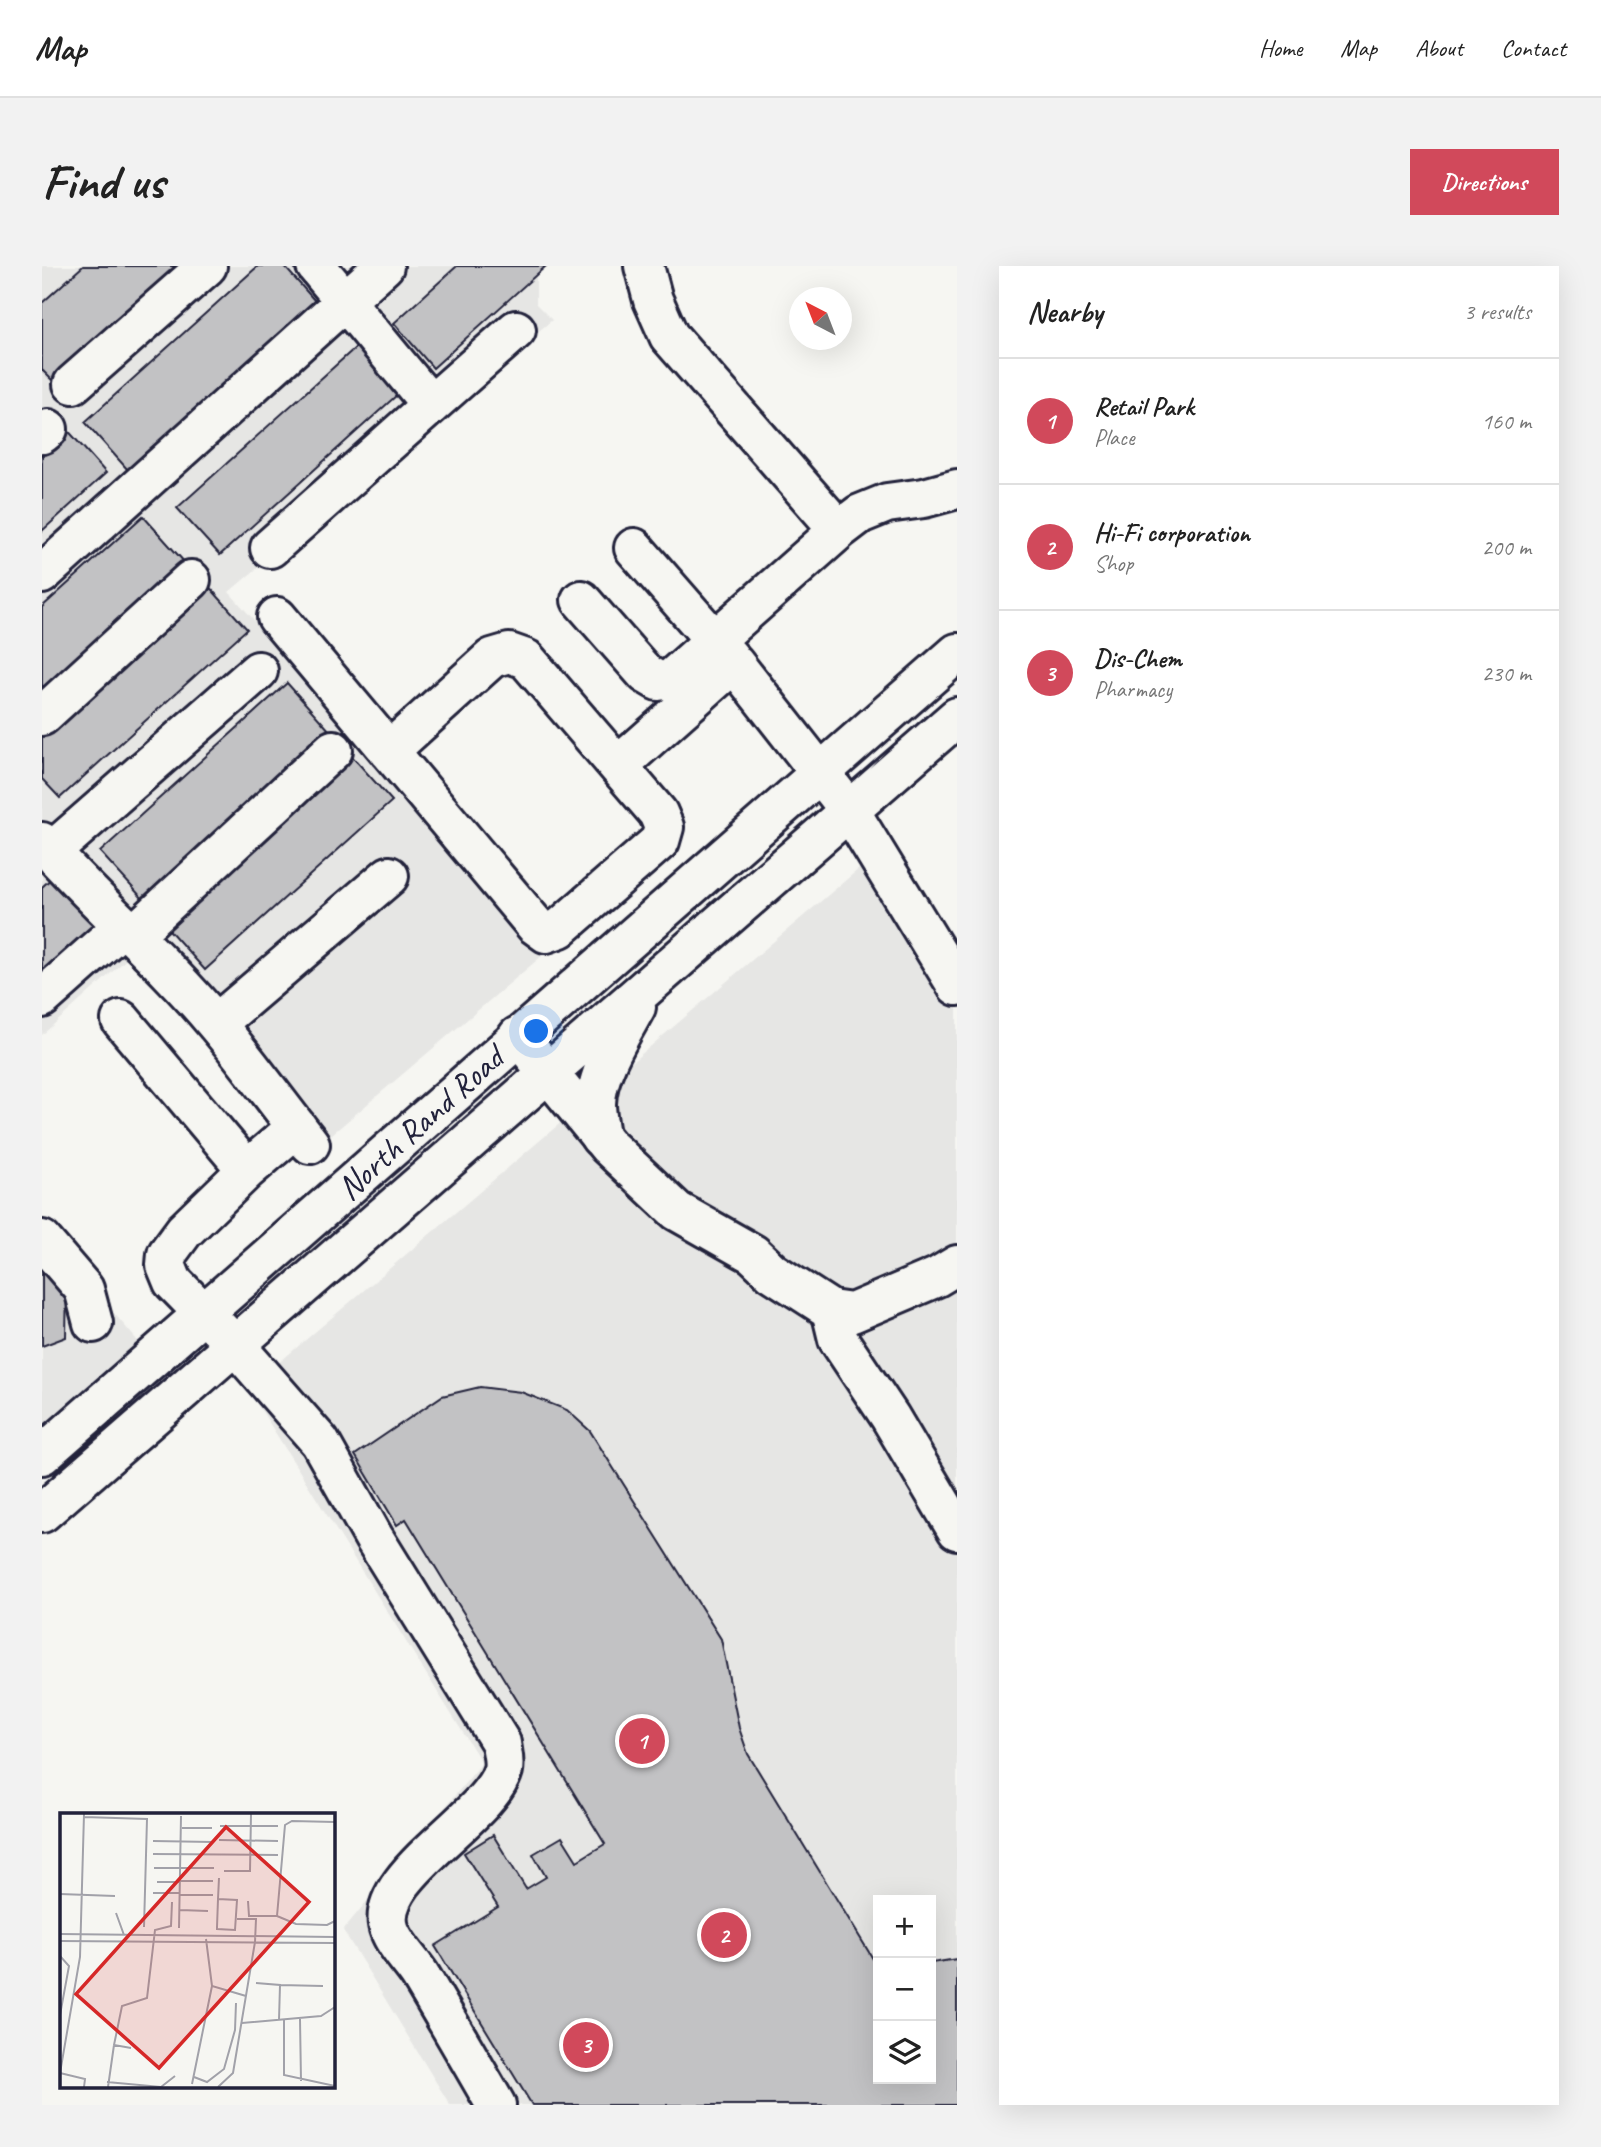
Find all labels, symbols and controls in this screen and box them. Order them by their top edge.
text: Map [35,27,86,69]
text: Home [1259,33,1302,63]
text: Map [1340,33,1377,63]
text: About [1415,33,1463,63]
text: Contact [1501,33,1566,63]
button: Directions [1410,149,1559,215]
text: Find us [42,151,164,213]
north arrow [789,287,852,350]
text: Nearby [1027,293,1103,331]
text: 3 results [1464,297,1531,326]
text: Retail Park [1094,390,1194,423]
text: 1 [1045,407,1055,436]
text: 160 m [1482,407,1531,436]
text: Place [1094,423,1134,452]
text: Hi-Fi corporation [1094,516,1250,549]
text: 2 [1045,533,1055,562]
text: 200 m [1482,533,1531,562]
text: Shop [1094,549,1133,578]
text: Dis-Chem [1094,642,1182,675]
text: 3 [1045,659,1055,688]
text: 230 m [1482,659,1531,688]
text: Pharmacy [1094,675,1172,704]
your location [519,1014,553,1048]
street label: North Rand Road [327,1033,517,1210]
pin: 1 [619,1715,665,1767]
inset map [60,1813,334,2088]
map controls [873,1895,936,2084]
button: + [873,1895,936,1958]
pin: 2 [701,1909,747,1961]
button: − [873,1958,936,2021]
pin: 3 [563,2019,609,2071]
button: layers [873,2021,936,2084]

